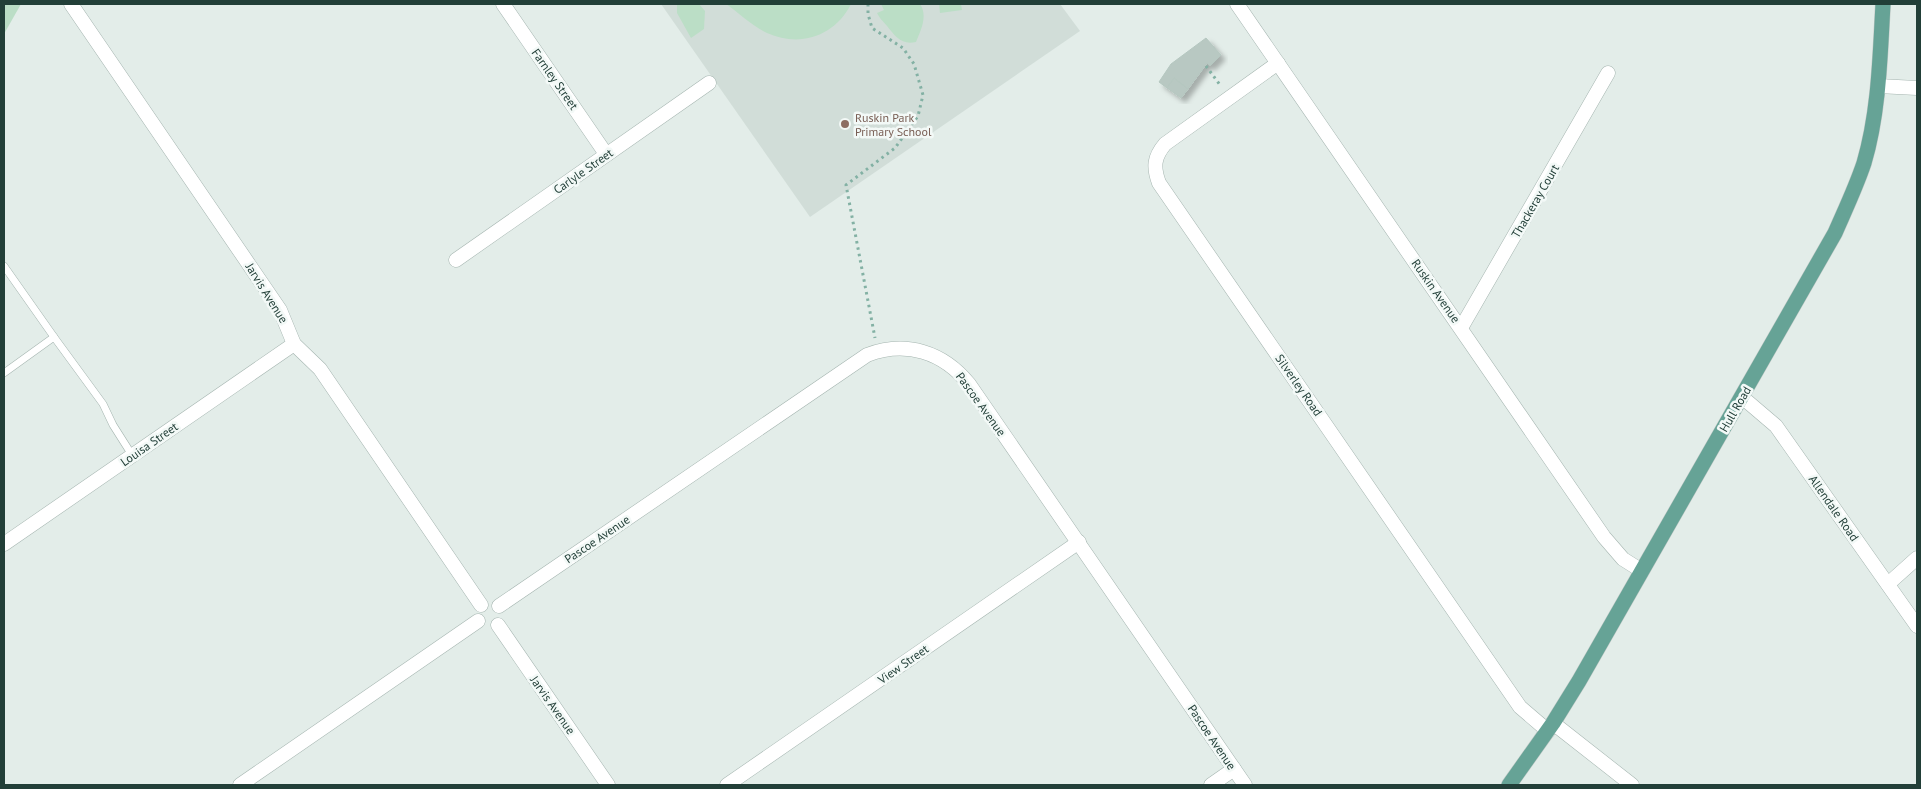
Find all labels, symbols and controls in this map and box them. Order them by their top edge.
street label: Farnley Street [528,46,582,112]
place label: Ruskin Park Primary School [855,110,932,139]
marker: Ruskin Park Primary School [839,118,851,130]
street label: Carlyle Street [550,145,616,197]
street label: Thackeray Court [1508,162,1562,240]
street label: Ruskin Avenue [1409,256,1463,326]
street label: Jarvis Avenue [242,259,291,326]
street label: Silverley Road [1272,351,1326,419]
street label: Pascoe Avenue [953,369,1009,439]
street label: Hull Road [1716,384,1754,434]
street label: Louisa Street [117,419,181,469]
street label: Allendale Road [1806,472,1862,544]
street label: Pascoe Avenue [562,512,632,566]
street label: View Street [874,641,931,687]
street label: Jarvis Avenue [527,672,579,737]
street label: Pascoe Avenue [1185,702,1239,772]

